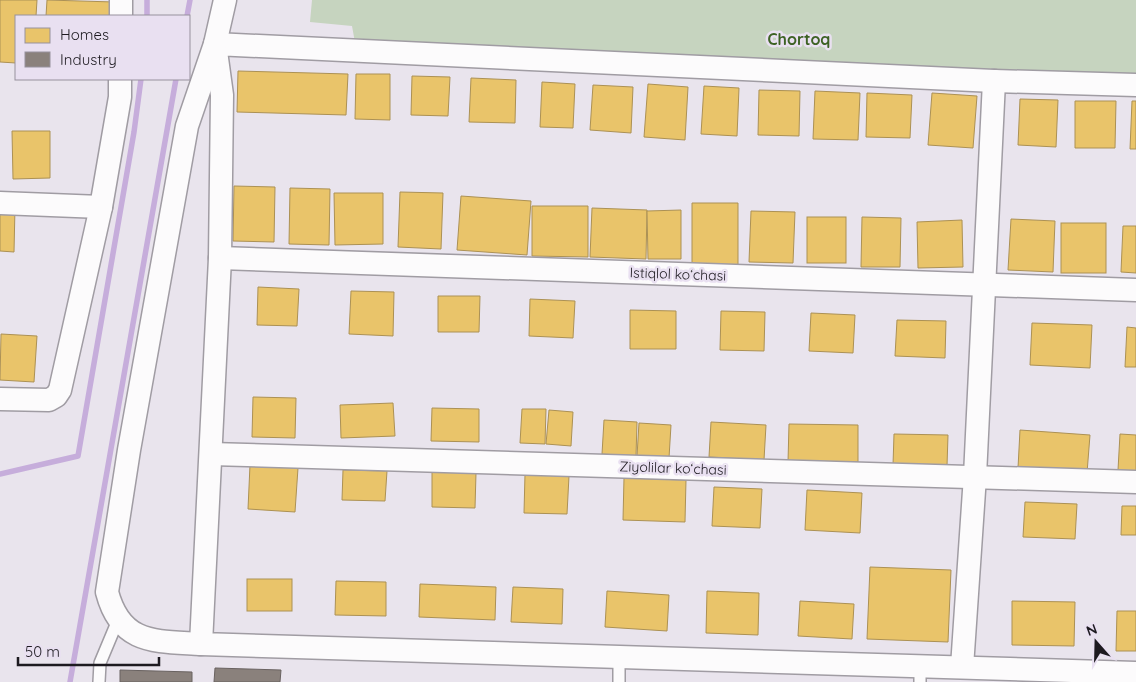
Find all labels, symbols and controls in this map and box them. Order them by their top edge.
legend [15,15,190,80]
text: Homes [60,25,109,44]
district label: Chortoq [768,29,830,49]
text: Industry [60,50,117,69]
street label: Istiqlol koʻchasi [629,263,727,285]
street label: Ziyolilar koʻchasi [619,457,727,479]
north arrow [1071,617,1121,667]
text: N [1084,620,1099,640]
scale bar [18,634,159,666]
text: 50 m [25,642,60,661]

